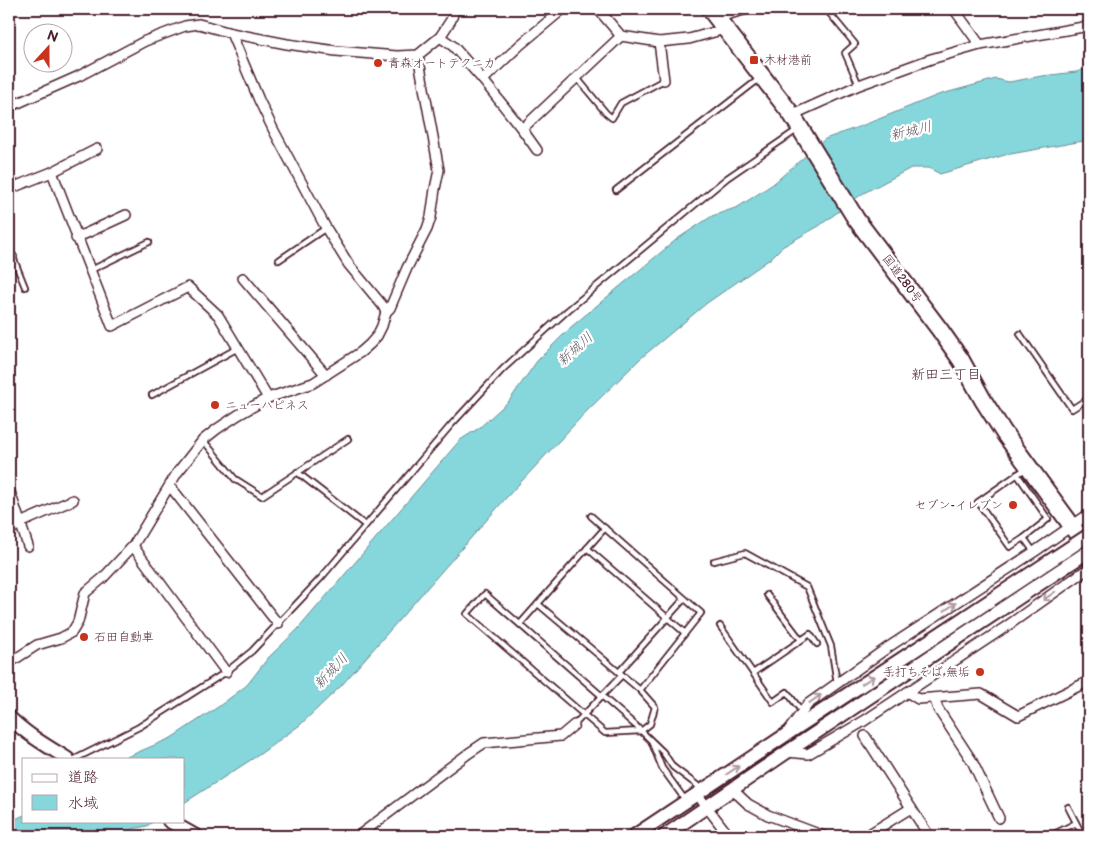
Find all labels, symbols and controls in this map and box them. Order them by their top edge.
north arrow [22,22,72,72]
text: N [45,27,60,46]
place label: 木材港前 [764,53,812,68]
marker: 木材港前 [748,54,760,66]
place label: 青森オートテクニカ [388,56,496,71]
marker: 青森オートテクニカ [372,57,384,69]
water label: 新城川 [889,118,933,144]
street label: 国道280号 [879,252,925,306]
water label: 新城川 [554,329,596,369]
district label: 新田三丁目 [911,366,981,383]
place label: ニューハピネス [225,398,309,413]
marker: ニューハピネス [209,399,221,411]
place label: セブン-イレブン [915,498,1003,513]
marker: セブン-イレブン [1007,499,1019,511]
one-way arrow [1043,591,1057,601]
one-way arrow [942,602,956,612]
place label: 石田自動車 [94,630,154,645]
marker: 石田自動車 [78,631,90,643]
water label: 新城川 [310,650,352,692]
place label: 手打ちそば 無垢 [883,665,970,680]
marker: 手打ちそば 無垢 [974,666,986,678]
one-way arrow [861,675,875,685]
one-way arrow [808,694,822,704]
legend [22,758,185,822]
one-way arrow [726,765,740,775]
text: 道路 [68,768,98,787]
text: 水域 [68,794,98,813]

